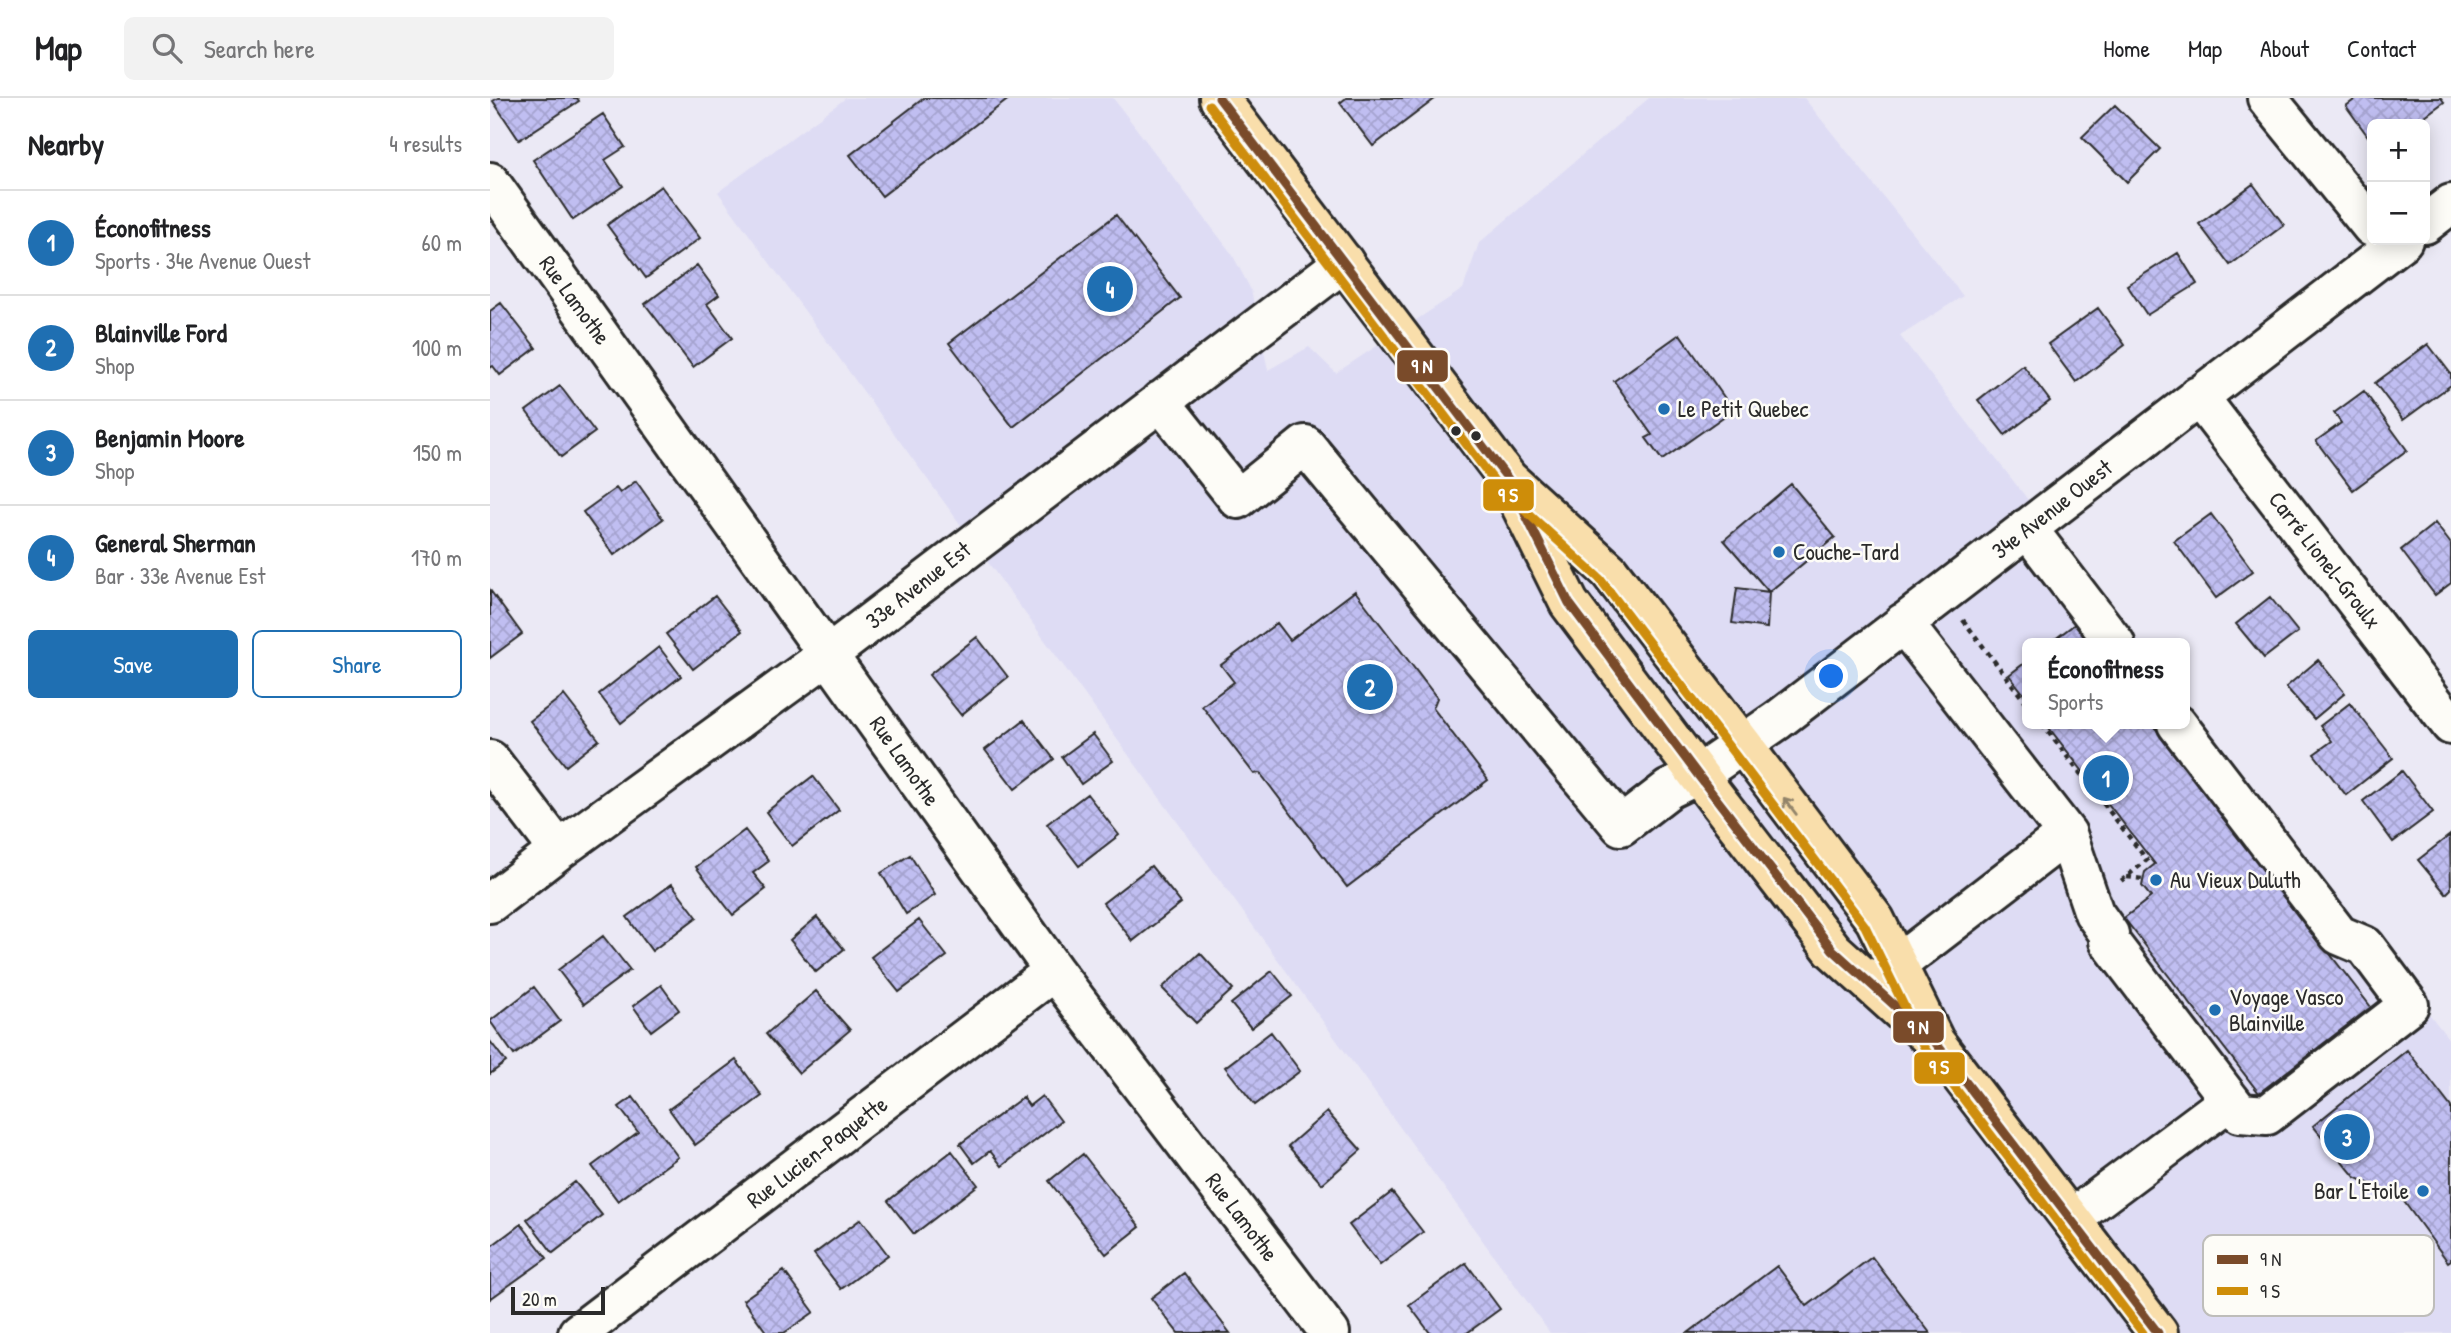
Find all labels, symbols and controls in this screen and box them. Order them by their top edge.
search box [124,17,614,80]
text: Map [35,26,82,70]
icon: search [148,29,186,67]
text: Search here [204,31,315,66]
text: Home [2103,32,2150,64]
text: Map [2188,32,2222,64]
text: About [2260,32,2309,64]
text: Contact [2347,32,2416,64]
map controls [2367,119,2430,245]
button: + [2367,119,2430,182]
text: Nearby [28,124,104,164]
text: 4 results [389,128,462,159]
button: − [2367,182,2430,245]
text: Éconofitness [95,210,211,245]
text: 1 [47,227,55,258]
text: 60 m [422,227,462,258]
text: Sports · 34e Avenue Ouest [95,245,310,276]
street label: Rue Lamothe [533,249,618,351]
pin: 4 [1087,263,1133,315]
text: Blainville Ford [95,315,227,350]
text: 2 [46,332,56,363]
text: 100 m [412,332,462,363]
line badge: 9 N [1396,349,1449,383]
text: Shop [95,350,134,381]
text: 9 N [1411,353,1433,379]
place label: Le Petit Quebec [1678,393,1809,424]
marker: Le Petit Quebec [1656,401,1672,417]
text: Benjamin Moore [95,420,245,455]
unlabelled marker [1449,424,1463,438]
unlabelled marker [1469,429,1483,443]
text: 3 [46,437,56,468]
text: 150 m [413,437,462,468]
street label: 34e Avenue Ouest [1985,451,2119,565]
text: Shop [95,455,134,486]
line badge: 9 S [1482,478,1535,512]
text: 9 S [1498,482,1518,508]
street label: Carré Lionel-Groulx [2262,485,2389,635]
text: General Sherman [95,525,256,560]
street label: 33e Avenue Est [859,533,978,635]
place label: Couche-Tard [1793,536,1899,567]
text: 4 [47,542,55,573]
text: 170 m [411,542,462,573]
marker: Couche-Tard [1771,544,1787,560]
text: Bar · 33e Avenue Est [95,560,265,591]
button: Save [28,630,238,698]
button: Share [252,630,462,698]
popup [2022,638,2190,729]
text: Éconofitness [2048,651,2164,686]
your location [1814,659,1848,693]
pin: 2 [1347,661,1393,713]
text: Sports [2048,686,2103,717]
street label: Rue Lamothe [863,710,948,812]
pin: 1 [2083,752,2129,804]
one-way arrow [1782,798,1797,816]
place label: Au Vieux Duluth [2170,864,2301,895]
marker: Au Vieux Duluth [2148,872,2164,888]
place label: Voyage Vasco Blainville [2229,981,2344,1038]
marker: Voyage Vasco Blainville [2207,1002,2223,1018]
line badge: 9 N [1892,1010,1945,1044]
text: 9 N [1907,1014,1929,1040]
line badge: 9 S [1913,1051,1966,1085]
text: 9 S [1929,1054,1949,1080]
street label: Rue Lucien-Paquette [740,1088,893,1215]
pin: 3 [2324,1111,2370,1163]
street label: Rue Lamothe [1199,1166,1286,1267]
place label: Bar L'Etoile [2314,1175,2409,1206]
marker: Bar L'Etoile [2415,1183,2431,1199]
legend [2203,1235,2434,1316]
text: 9 N [2260,1246,2281,1272]
text: 9 S [2260,1278,2280,1304]
scale bar [511,1284,606,1316]
text: 20 m [522,1286,557,1312]

